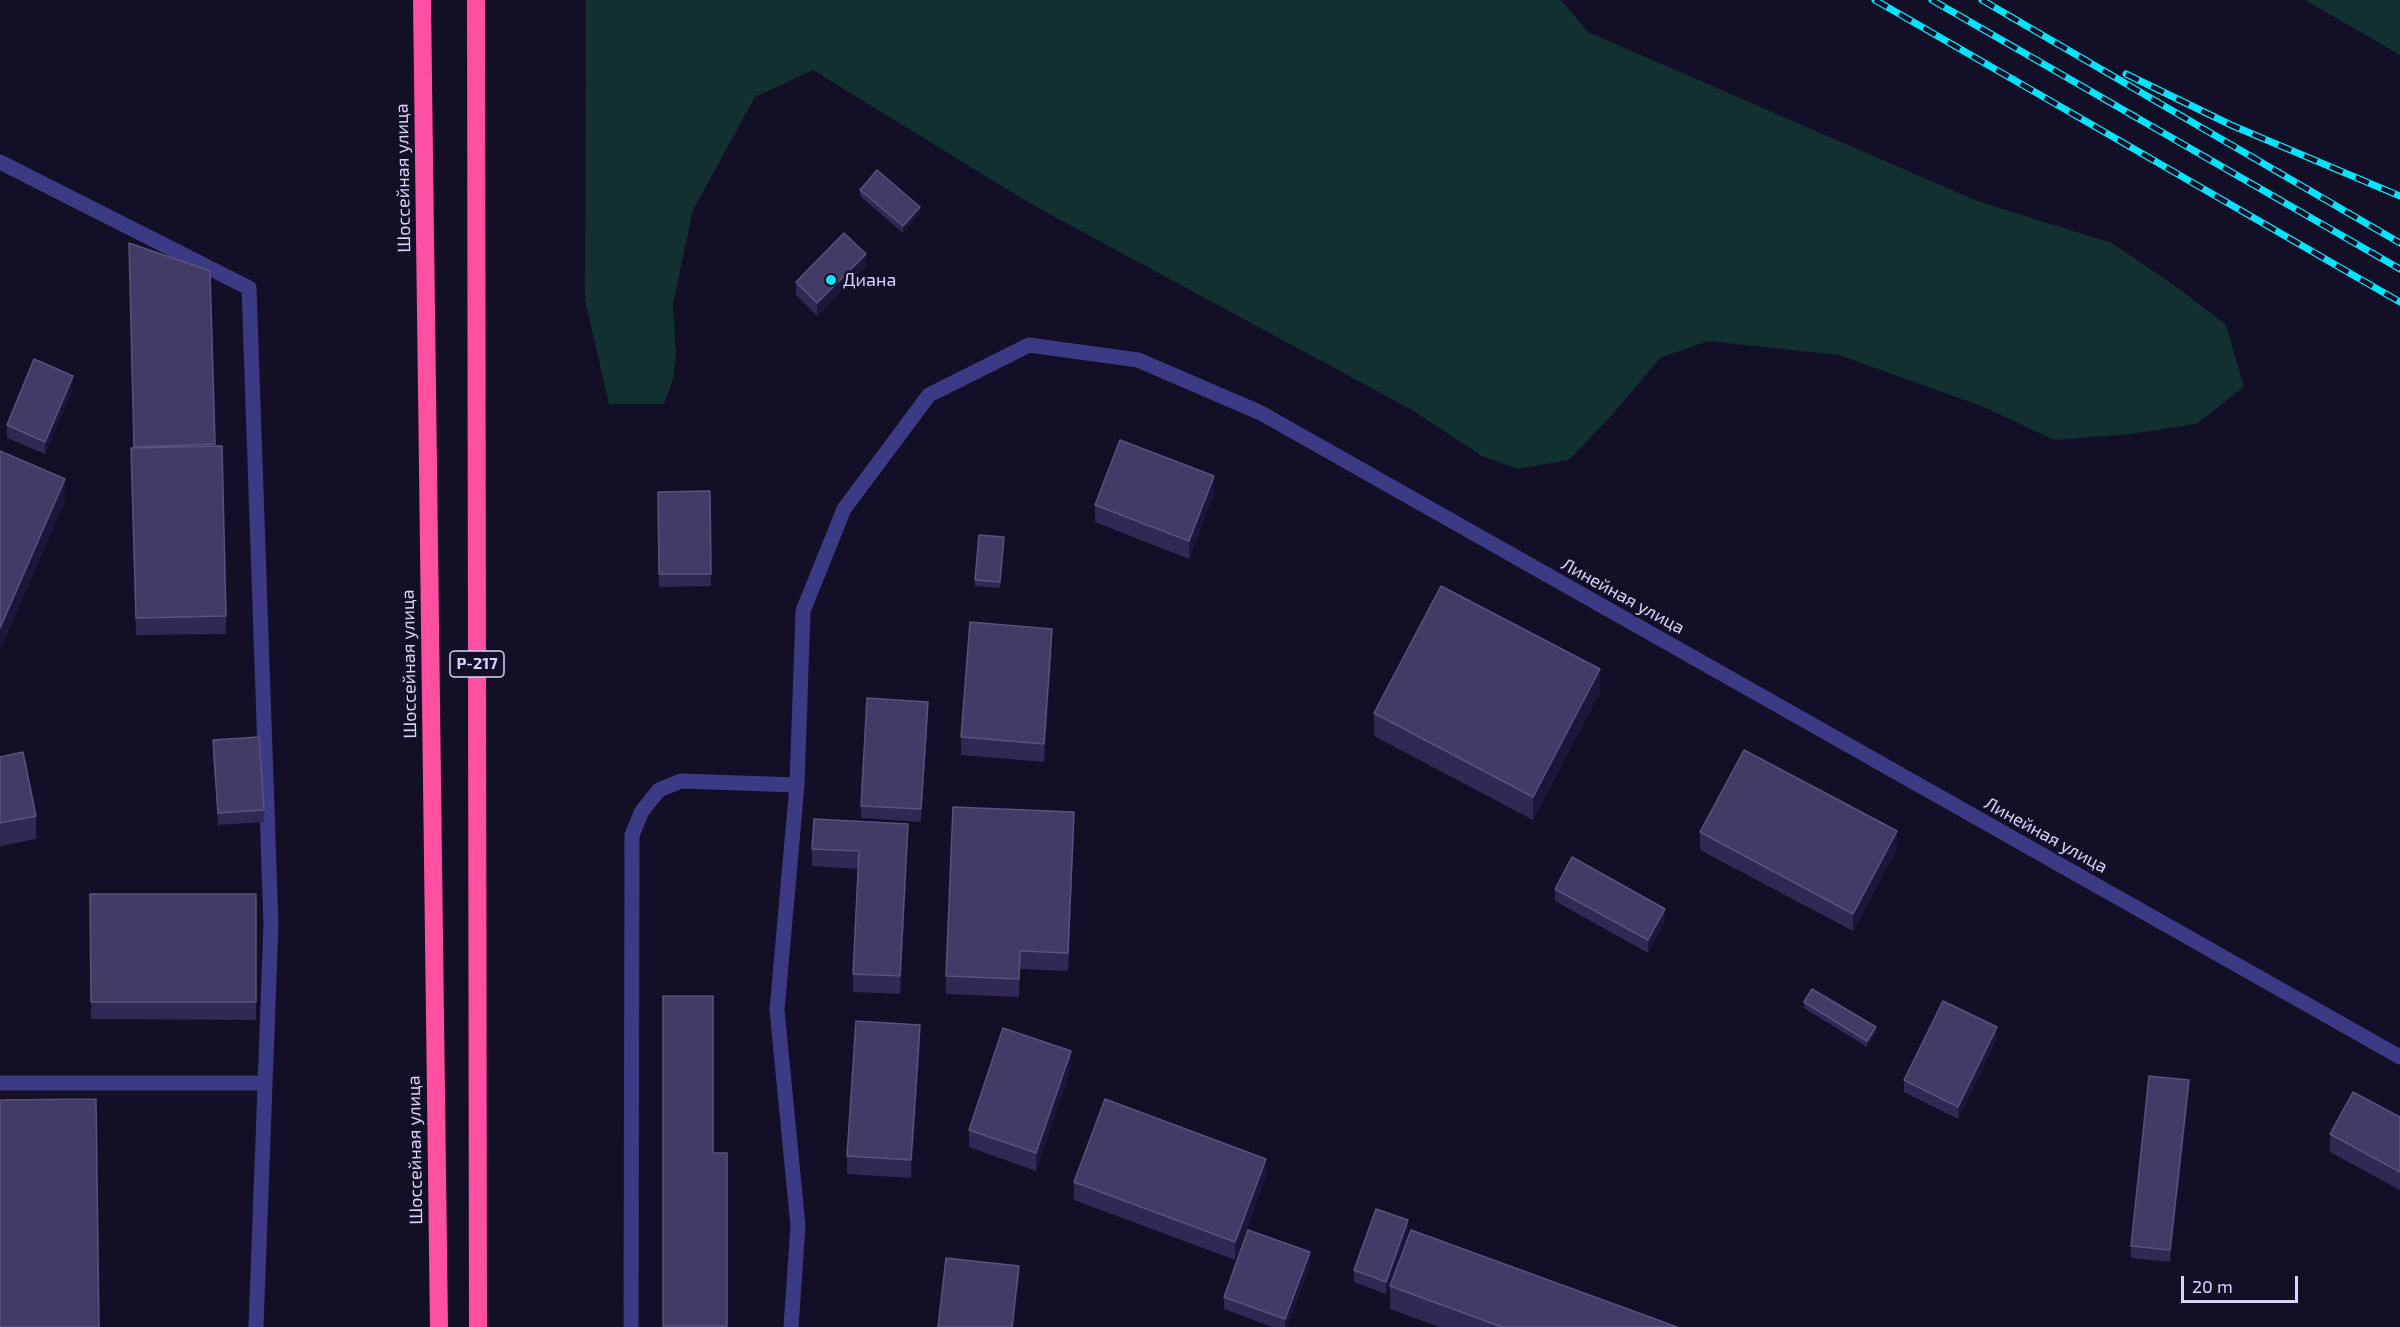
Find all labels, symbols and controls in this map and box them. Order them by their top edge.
street label: Шоссейная улица [391,103,415,253]
place label: Диана [843,269,896,291]
marker: Диана [824,273,838,287]
street label: Линейная улица [1558,553,1688,639]
street label: Шоссейная улица [397,589,421,739]
road number: Р-217 [450,651,504,677]
street label: Линейная улица [1981,792,2111,878]
street label: Шоссейная улица [403,1075,427,1225]
scale bar [2184,1264,2301,1302]
text: 20 m [2192,1275,2233,1297]

